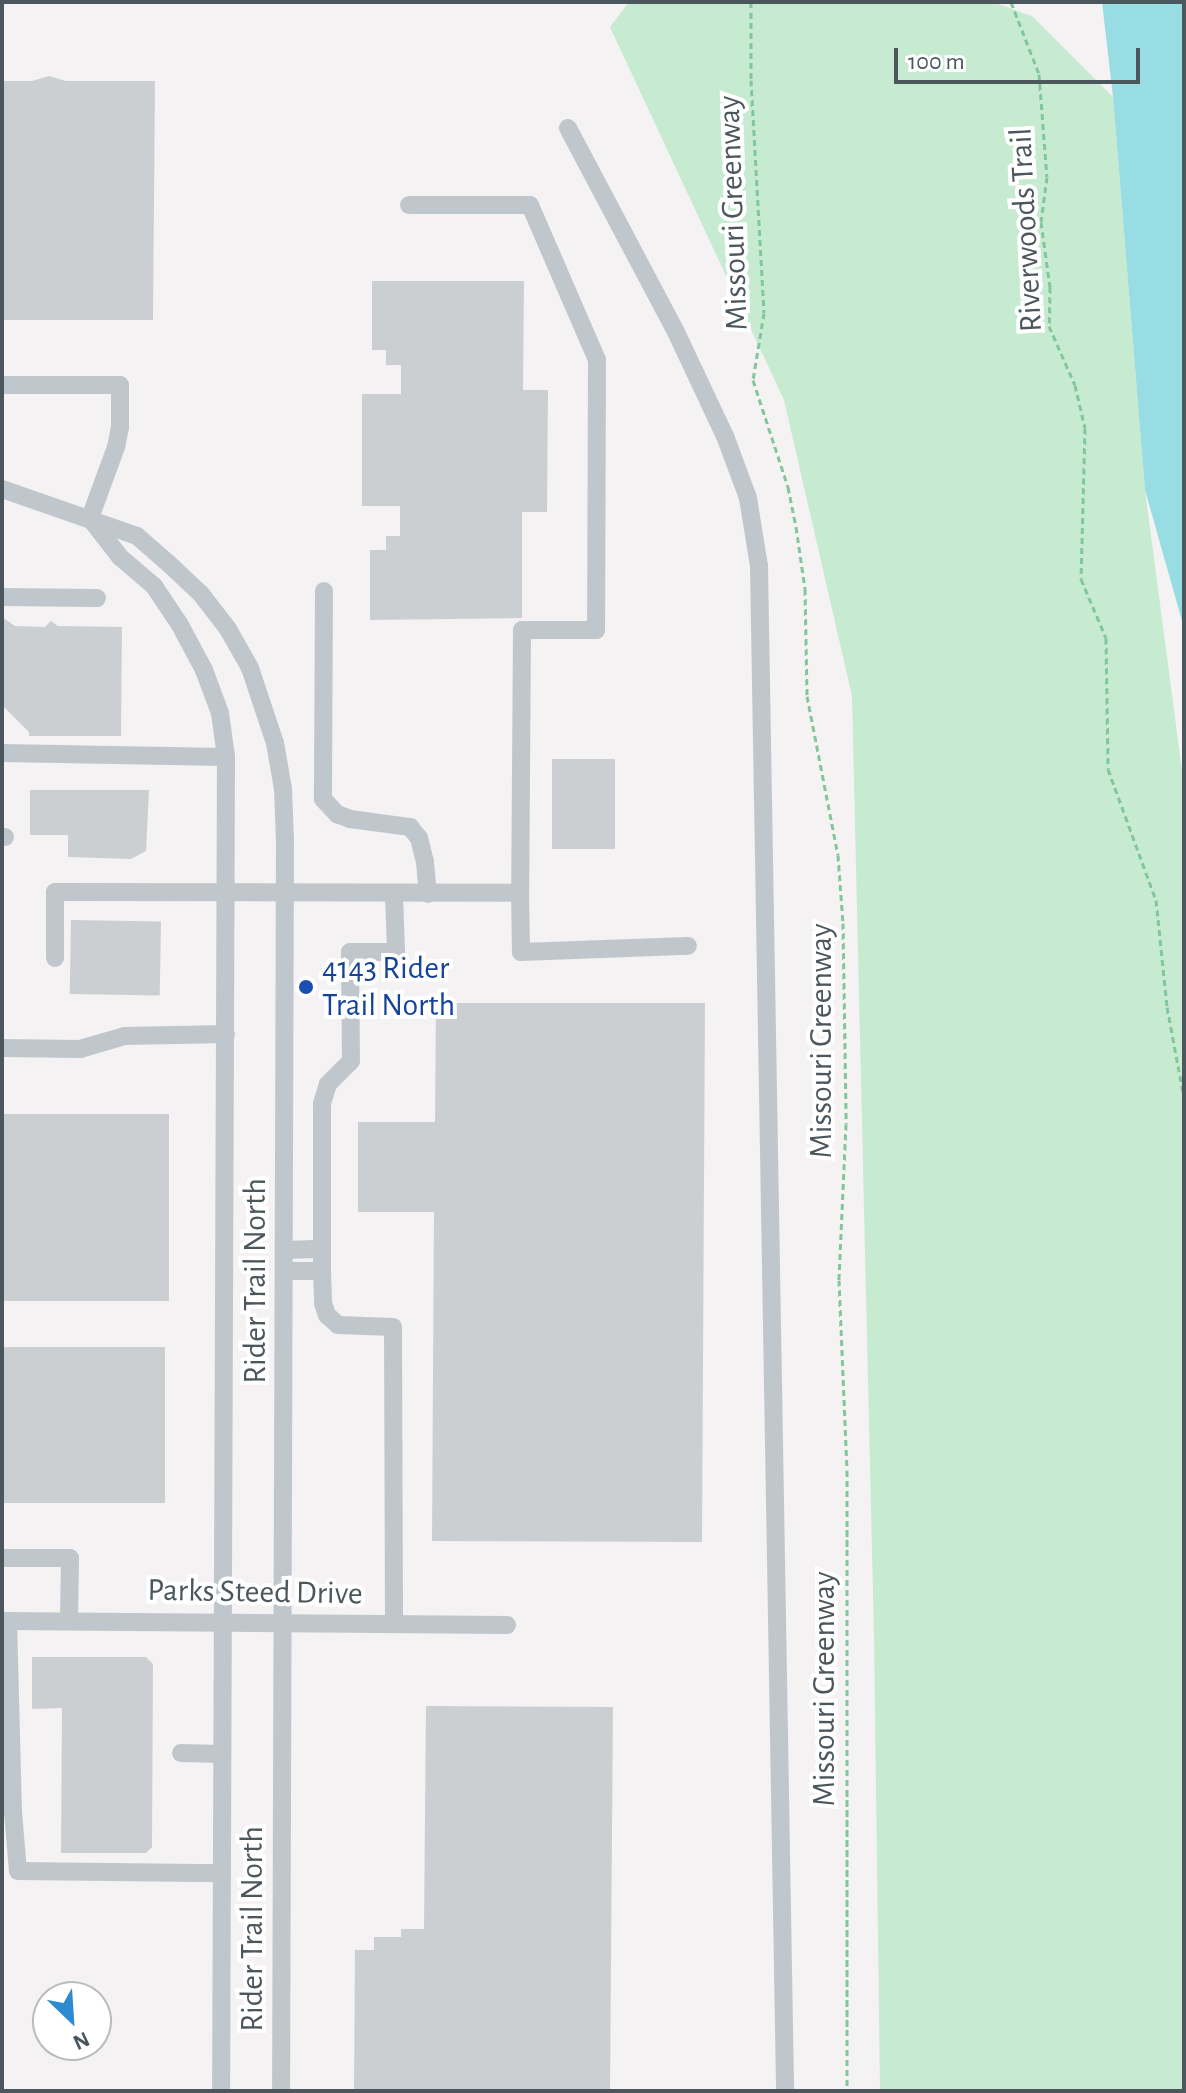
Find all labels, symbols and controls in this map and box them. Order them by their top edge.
scale bar [898,32,1144,82]
text: 100 m [908,50,965,74]
street label: Missouri Greenway [710,95,756,331]
street label: Riverwoods Trail [1001,127,1051,333]
street label: Missouri Greenway [802,923,840,1159]
place label: 4143 Rider Trail North [322,950,455,1025]
marker: 4143 Rider Trail North [297,978,315,996]
street label: Rider Trail North [236,1178,274,1384]
street label: Parks Steed Drive [147,1571,363,1613]
street label: Missouri Greenway [805,1571,843,1807]
street label: Rider Trail North [233,1826,271,2032]
north arrow [32,1981,112,2061]
text: N [70,2028,93,2054]

